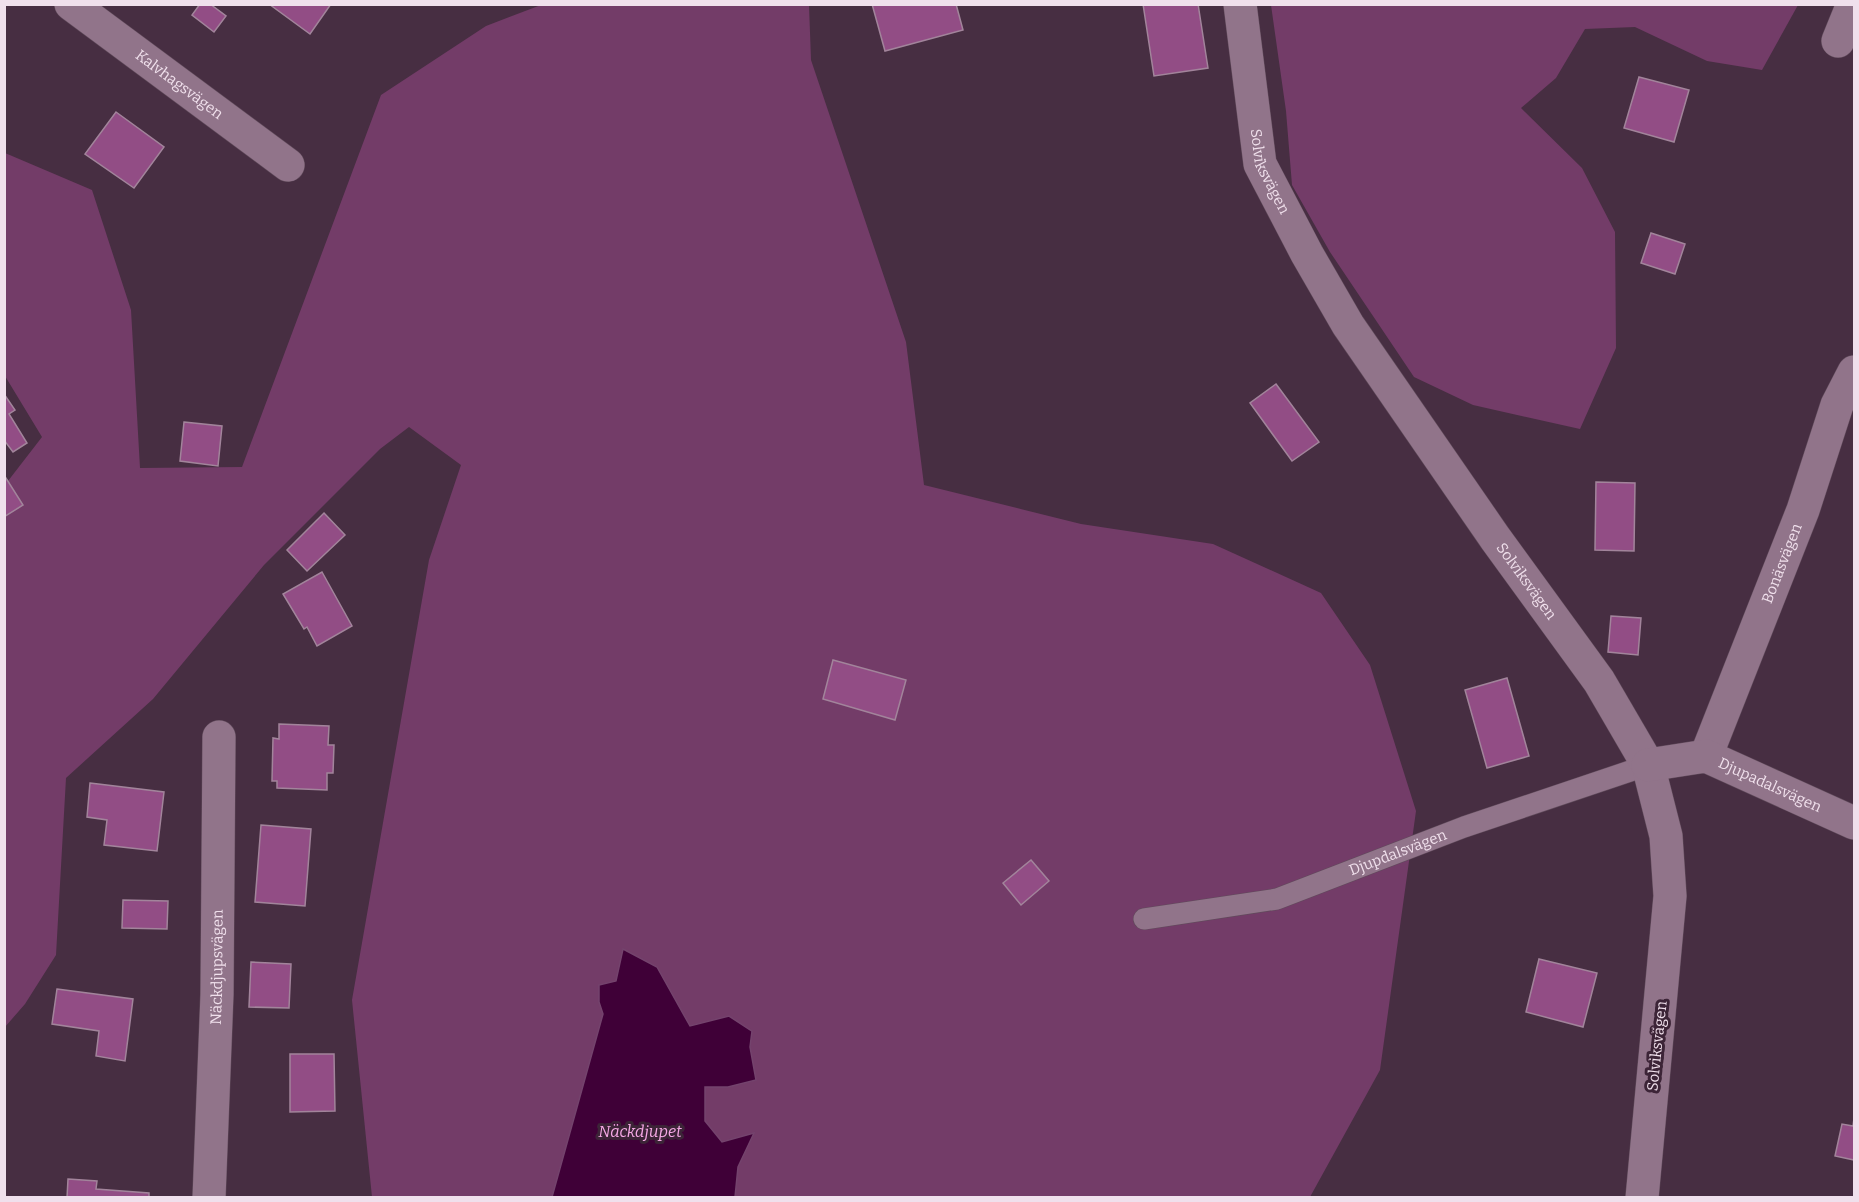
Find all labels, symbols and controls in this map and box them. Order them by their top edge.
street label: Kalvhagsvägen [132,46,227,123]
street label: Solviksvägen [1247,128,1294,217]
street label: Bonäsvägen [1758,520,1806,606]
street label: Solviksvägen [1493,539,1561,624]
street label: Djupadalsvägen [1716,754,1825,816]
street label: Djupdalsvägen [1347,825,1450,879]
street label: Näckdjupsvägen [207,909,227,1025]
street label: Solviksvägen [1643,1000,1671,1092]
water label: Näckdjupet [598,1122,682,1141]

